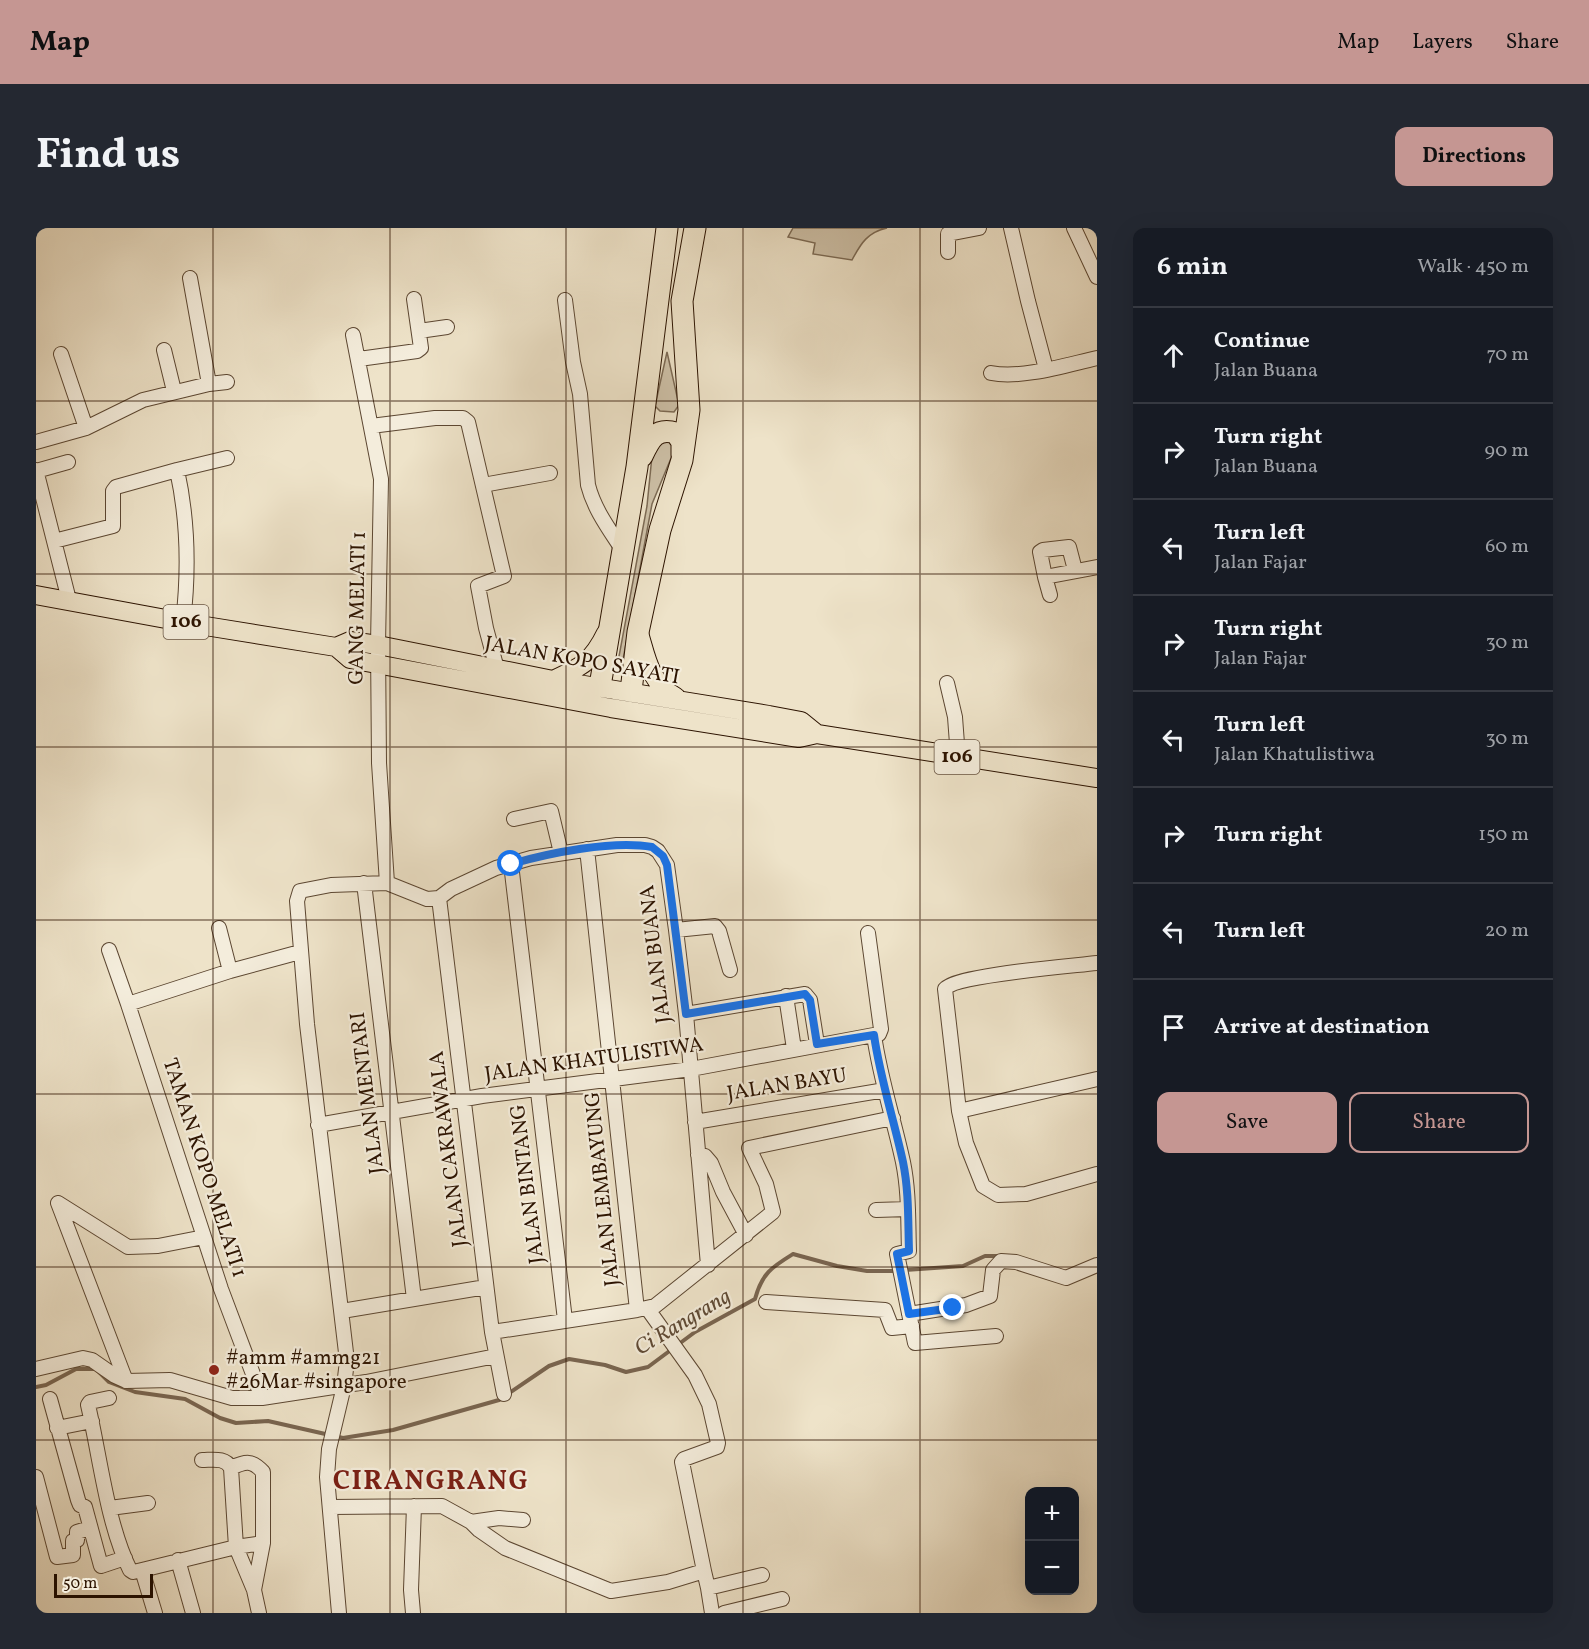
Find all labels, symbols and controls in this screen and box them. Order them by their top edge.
text: Map [30,23,90,62]
text: Map [1337,28,1379,57]
text: Layers [1412,28,1473,57]
text: Share [1506,28,1559,57]
text: Find us [36,127,180,186]
button: Directions [1395,127,1553,186]
text: 6 min [1157,249,1228,285]
text: Walk · 450 m [1417,253,1529,281]
text: Continue [1214,326,1310,357]
icon: ahead [1157,339,1190,372]
text: 70 m [1486,341,1529,369]
text: Jalan Buana [1214,357,1318,385]
text: Turn right [1214,422,1322,453]
icon: right [1157,435,1190,468]
text: 90 m [1485,437,1529,465]
text: Jalan Buana [1214,453,1318,481]
text: Turn left [1214,518,1305,549]
street label: GANG MELATI 1 [342,531,374,685]
icon: left [1157,531,1190,564]
text: 60 m [1485,533,1529,561]
text: Jalan Fajar [1214,549,1307,577]
road number: 106 [164,605,208,639]
text: Turn right [1214,614,1322,645]
icon: right [1157,627,1190,660]
text: 30 m [1485,629,1529,657]
street label: JALAN KOPO SAYATI [482,630,682,692]
text: Jalan Fajar [1214,645,1307,673]
text: Turn left [1214,710,1305,741]
icon: left [1157,723,1190,756]
text: 30 m [1485,725,1529,753]
road number: 106 [934,740,980,774]
text: Jalan Khatulistiwa [1214,741,1375,769]
icon: right [1157,819,1190,852]
text: Turn right [1214,820,1322,851]
text: 150 m [1478,821,1529,849]
route start [497,850,523,876]
street label: JALAN BUANA [633,883,679,1025]
icon: left [1157,915,1190,948]
text: Turn left [1214,916,1305,947]
text: 20 m [1485,917,1529,945]
street label: JALAN MENTARI [344,1010,392,1176]
icon: arrive [1157,1011,1190,1044]
text: Arrive at destination [1214,1012,1430,1043]
street label: JALAN KHATULISTIWA [483,1030,706,1090]
street label: JALAN CAKRAWALA [423,1049,475,1249]
street label: TAMAN KOPO MELATI 1 [155,1055,253,1281]
street label: JALAN BAYU [725,1061,849,1109]
street label: JALAN LEMBAYUNG [578,1090,628,1288]
button: Save [1157,1092,1337,1153]
button: Share [1349,1092,1529,1153]
street label: JALAN BINTANG [504,1103,552,1265]
water label: Ci Rangrang [629,1282,737,1364]
route end [939,1294,965,1320]
place label: #amm #ammg21 #26Mar #singapore [226,1344,407,1397]
marker: #amm #ammg21 #26Mar #singapore [207,1363,221,1377]
district label: CIRANGRANG [333,1463,529,1501]
map controls [1025,1487,1079,1595]
button: + [1025,1487,1079,1541]
button: − [1025,1541,1079,1595]
scale bar [54,1571,153,1598]
text: 50 m [63,1573,97,1595]

